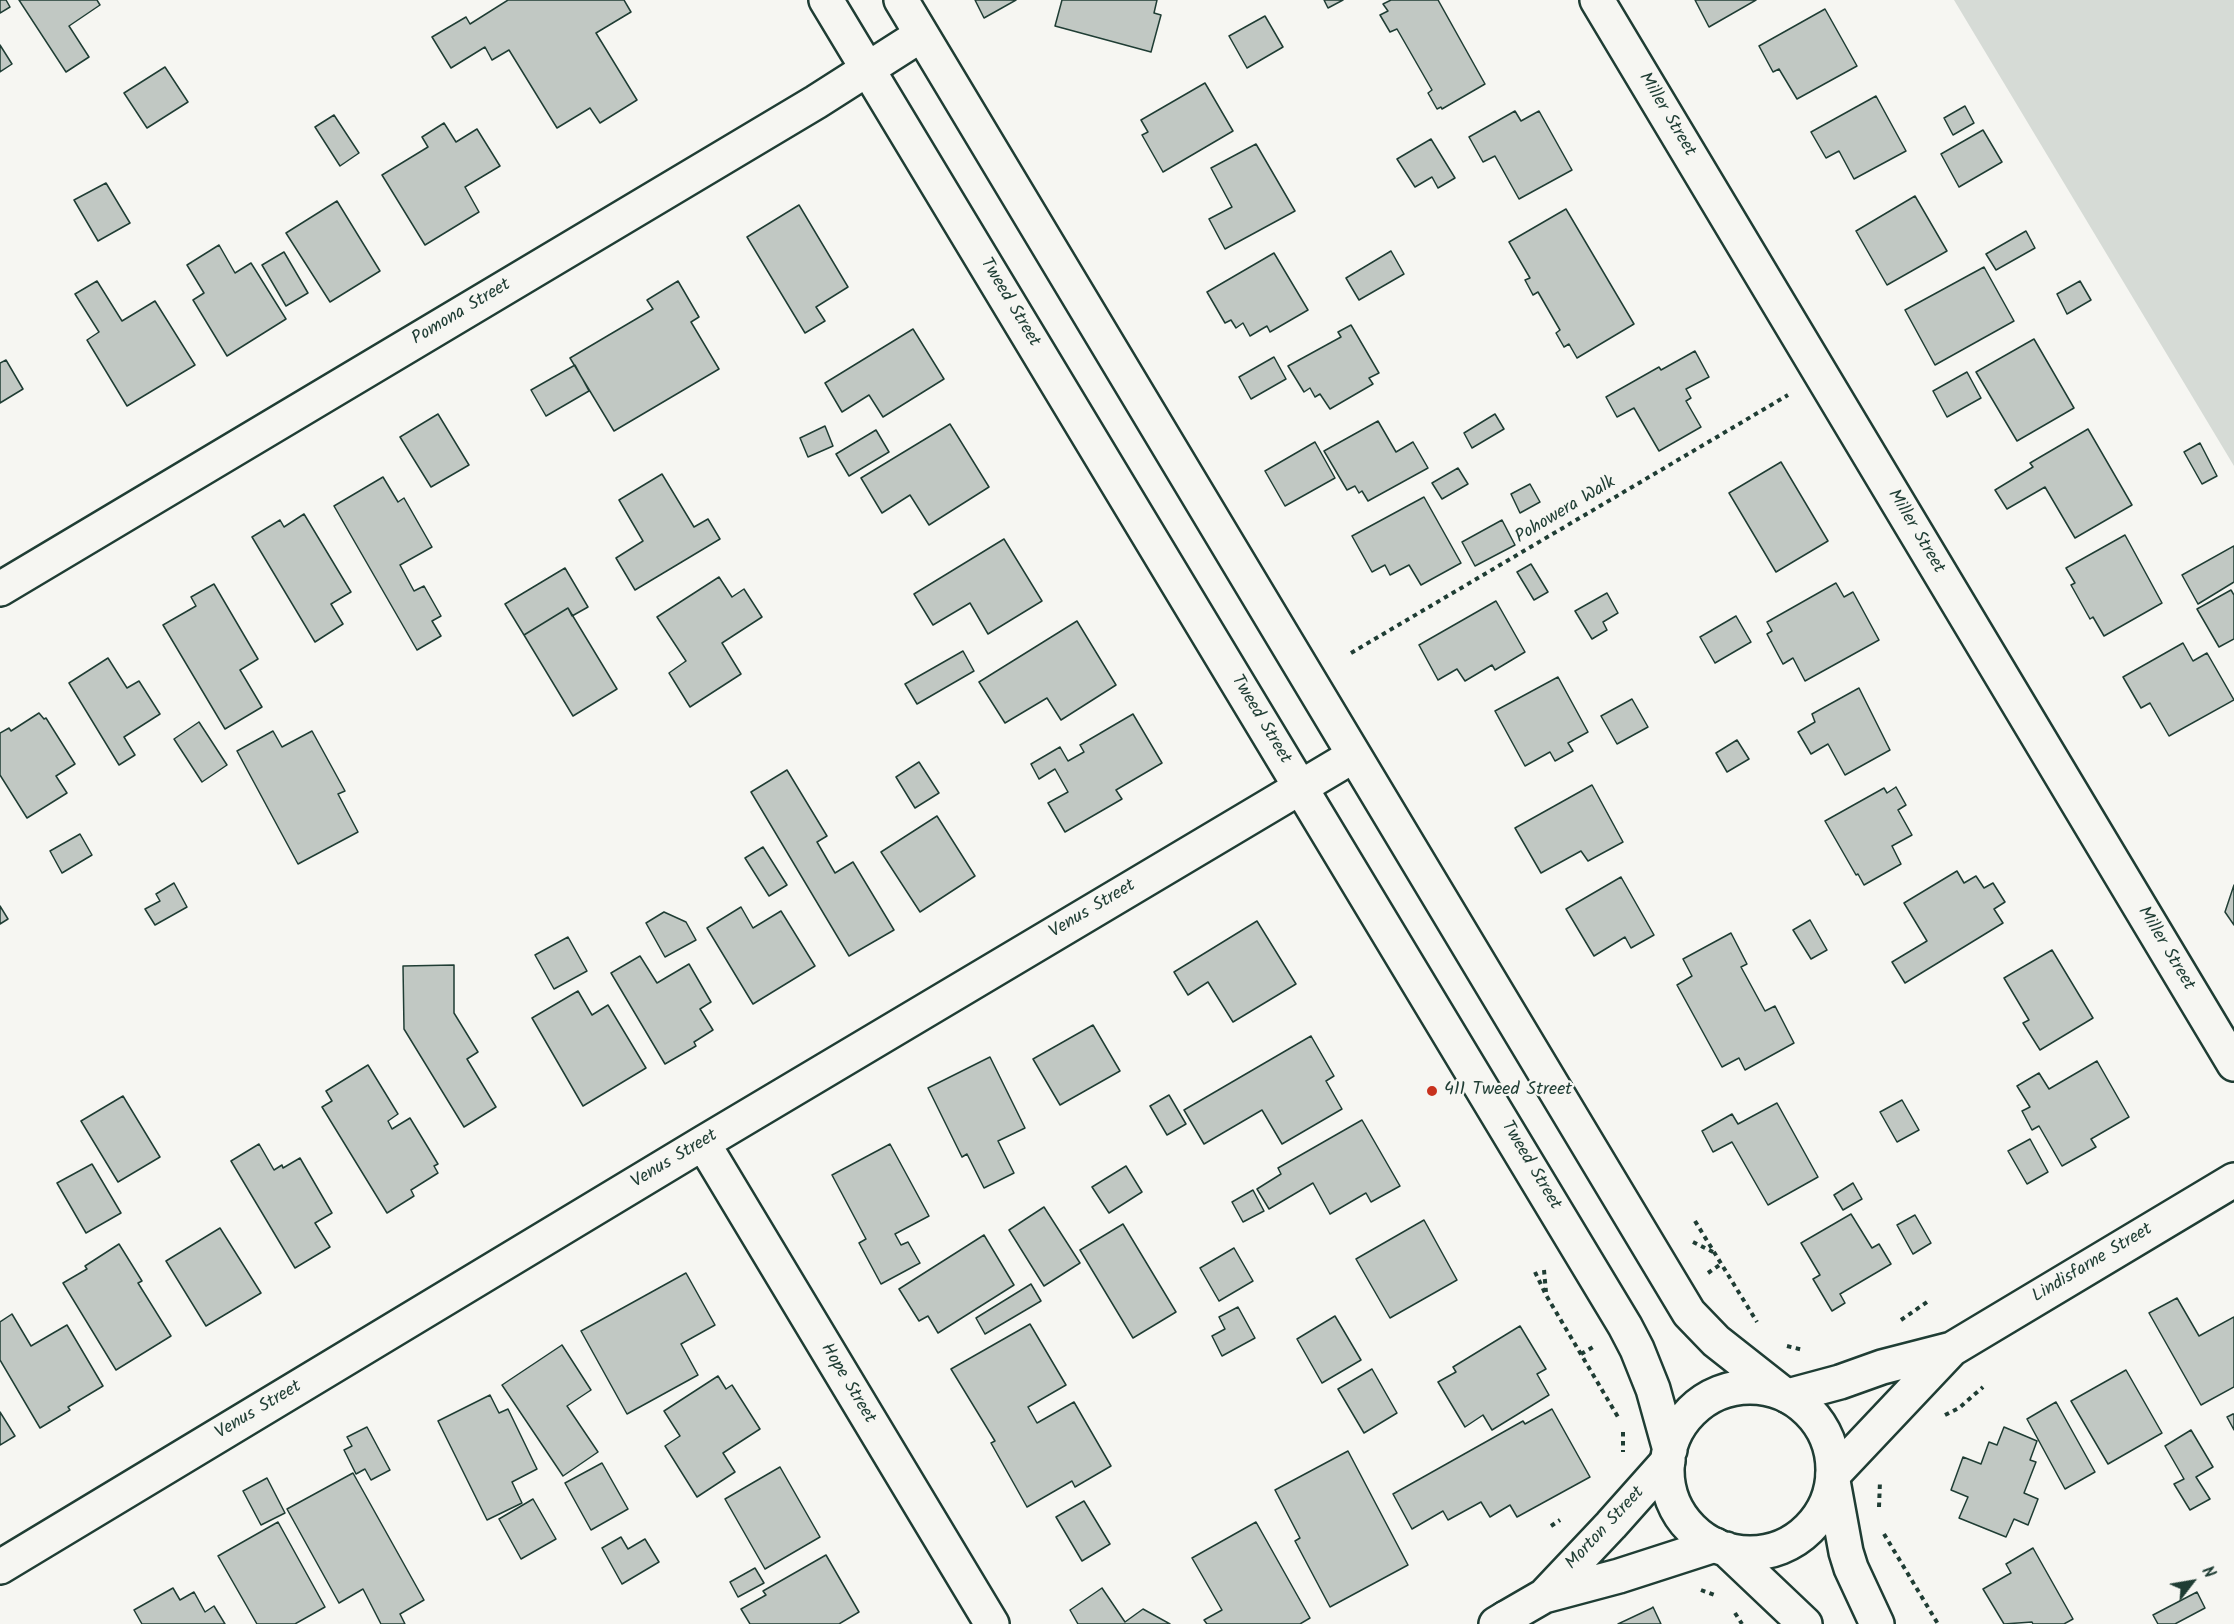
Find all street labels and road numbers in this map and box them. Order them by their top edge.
street label: Miller Street [1632,69,1700,161]
street label: Tweed Street [974,255,1044,351]
street label: Pomona Street [409,275,515,351]
street label: Pohowera Walk [1512,473,1620,549]
street label: Miller Street [1881,486,1949,578]
street label: Tweed Street [1225,672,1295,768]
street label: Venus Street [1046,876,1140,944]
street label: Miller Street [2131,903,2199,995]
street label: Tweed Street [1495,1118,1565,1214]
street label: Venus Street [628,1126,722,1194]
street label: Lindisfarne Street [2029,1220,2157,1308]
street label: Hope Street [815,1340,879,1428]
street label: Venus Street [212,1377,306,1445]
street label: Morton Street [1562,1483,1650,1575]

